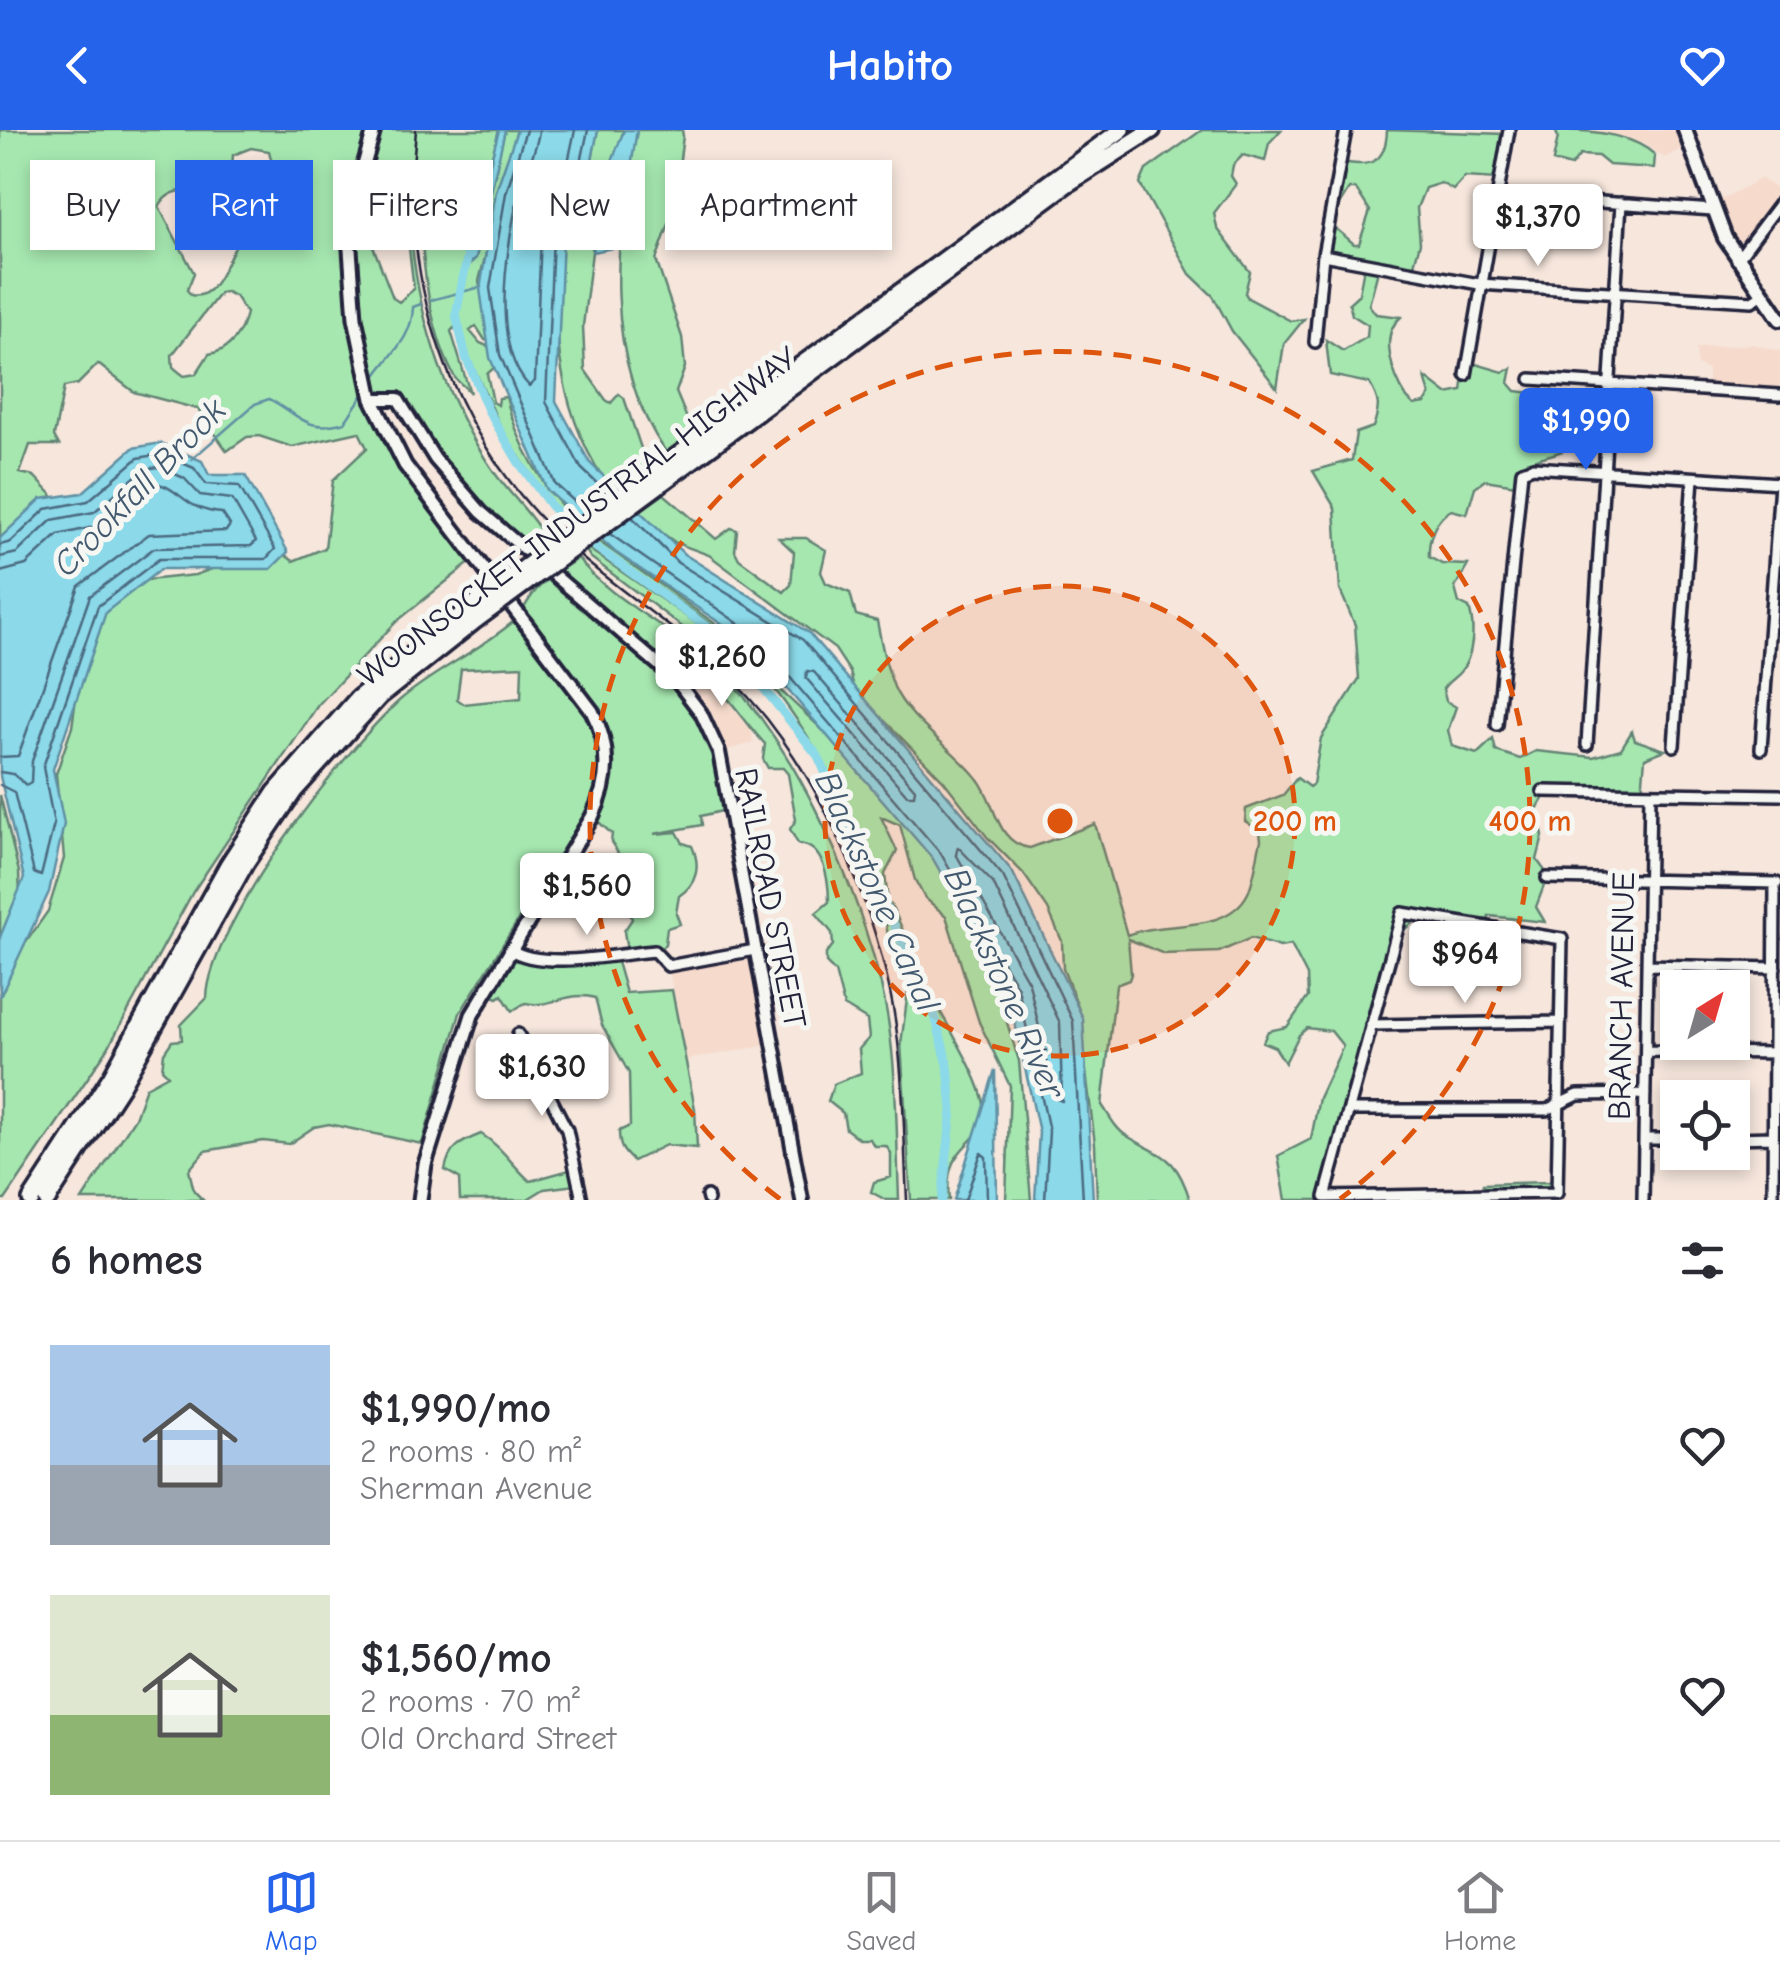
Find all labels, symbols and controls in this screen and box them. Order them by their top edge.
icon: back [50,38,105,93]
icon: heart [1675,38,1730,93]
text: Habito [827,39,953,91]
chip: Buy [30,160,155,250]
chip: Rent [175,160,313,250]
chip: Filters [333,160,493,250]
chip: New [513,160,645,250]
chip: Apartment [665,160,892,250]
pin: $1,370 [1457,184,1619,269]
text: $1,370 [1495,198,1581,235]
street label: WOONSOCKET INDUSTRIAL HIGHWAY [350,339,804,694]
pin: $1,990 [1505,388,1667,473]
water label: Crookfall Brook [44,389,235,585]
text: $1,990 [1541,402,1631,439]
pin: $1,260 [641,624,803,709]
text: $1,260 [678,638,766,675]
street label: RAILROAD STREET [727,765,814,1031]
water label: Blackstone Canal [806,765,949,1019]
centre of rings [1042,803,1078,839]
text: 200 m [1253,804,1337,839]
text: 400 m [1489,804,1571,839]
pin: $1,560 [506,853,668,938]
water label: Blackstone River [935,861,1075,1107]
text: $1,560 [542,867,632,904]
street label: BRANCH AVENUE [1601,872,1642,1120]
pin: $964 [1406,921,1524,1006]
text: $964 [1431,935,1499,972]
north arrow [1660,970,1750,1060]
map controls [1660,970,1750,1170]
pin: $1,630 [461,1034,623,1119]
text: $1,630 [498,1048,586,1085]
button: locate [1660,1080,1750,1170]
icon: filters [1675,1233,1730,1288]
text: 6 homes [50,1236,203,1285]
text: $1,990/mo [360,1384,551,1433]
icon: home [130,1385,250,1505]
icon: heart [1675,1418,1730,1473]
text: 2 rooms · 80 m² [360,1433,581,1470]
text: Sherman Avenue [360,1470,592,1507]
text: $1,560/mo [360,1634,552,1683]
icon: home [130,1635,250,1755]
icon: heart [1675,1668,1730,1723]
text: 2 rooms · 70 m² [360,1683,580,1720]
text: Old Orchard Street [360,1720,616,1757]
tab: Map [264,1865,319,1957]
tab: Saved [846,1865,916,1957]
tab: Home [1444,1865,1516,1957]

